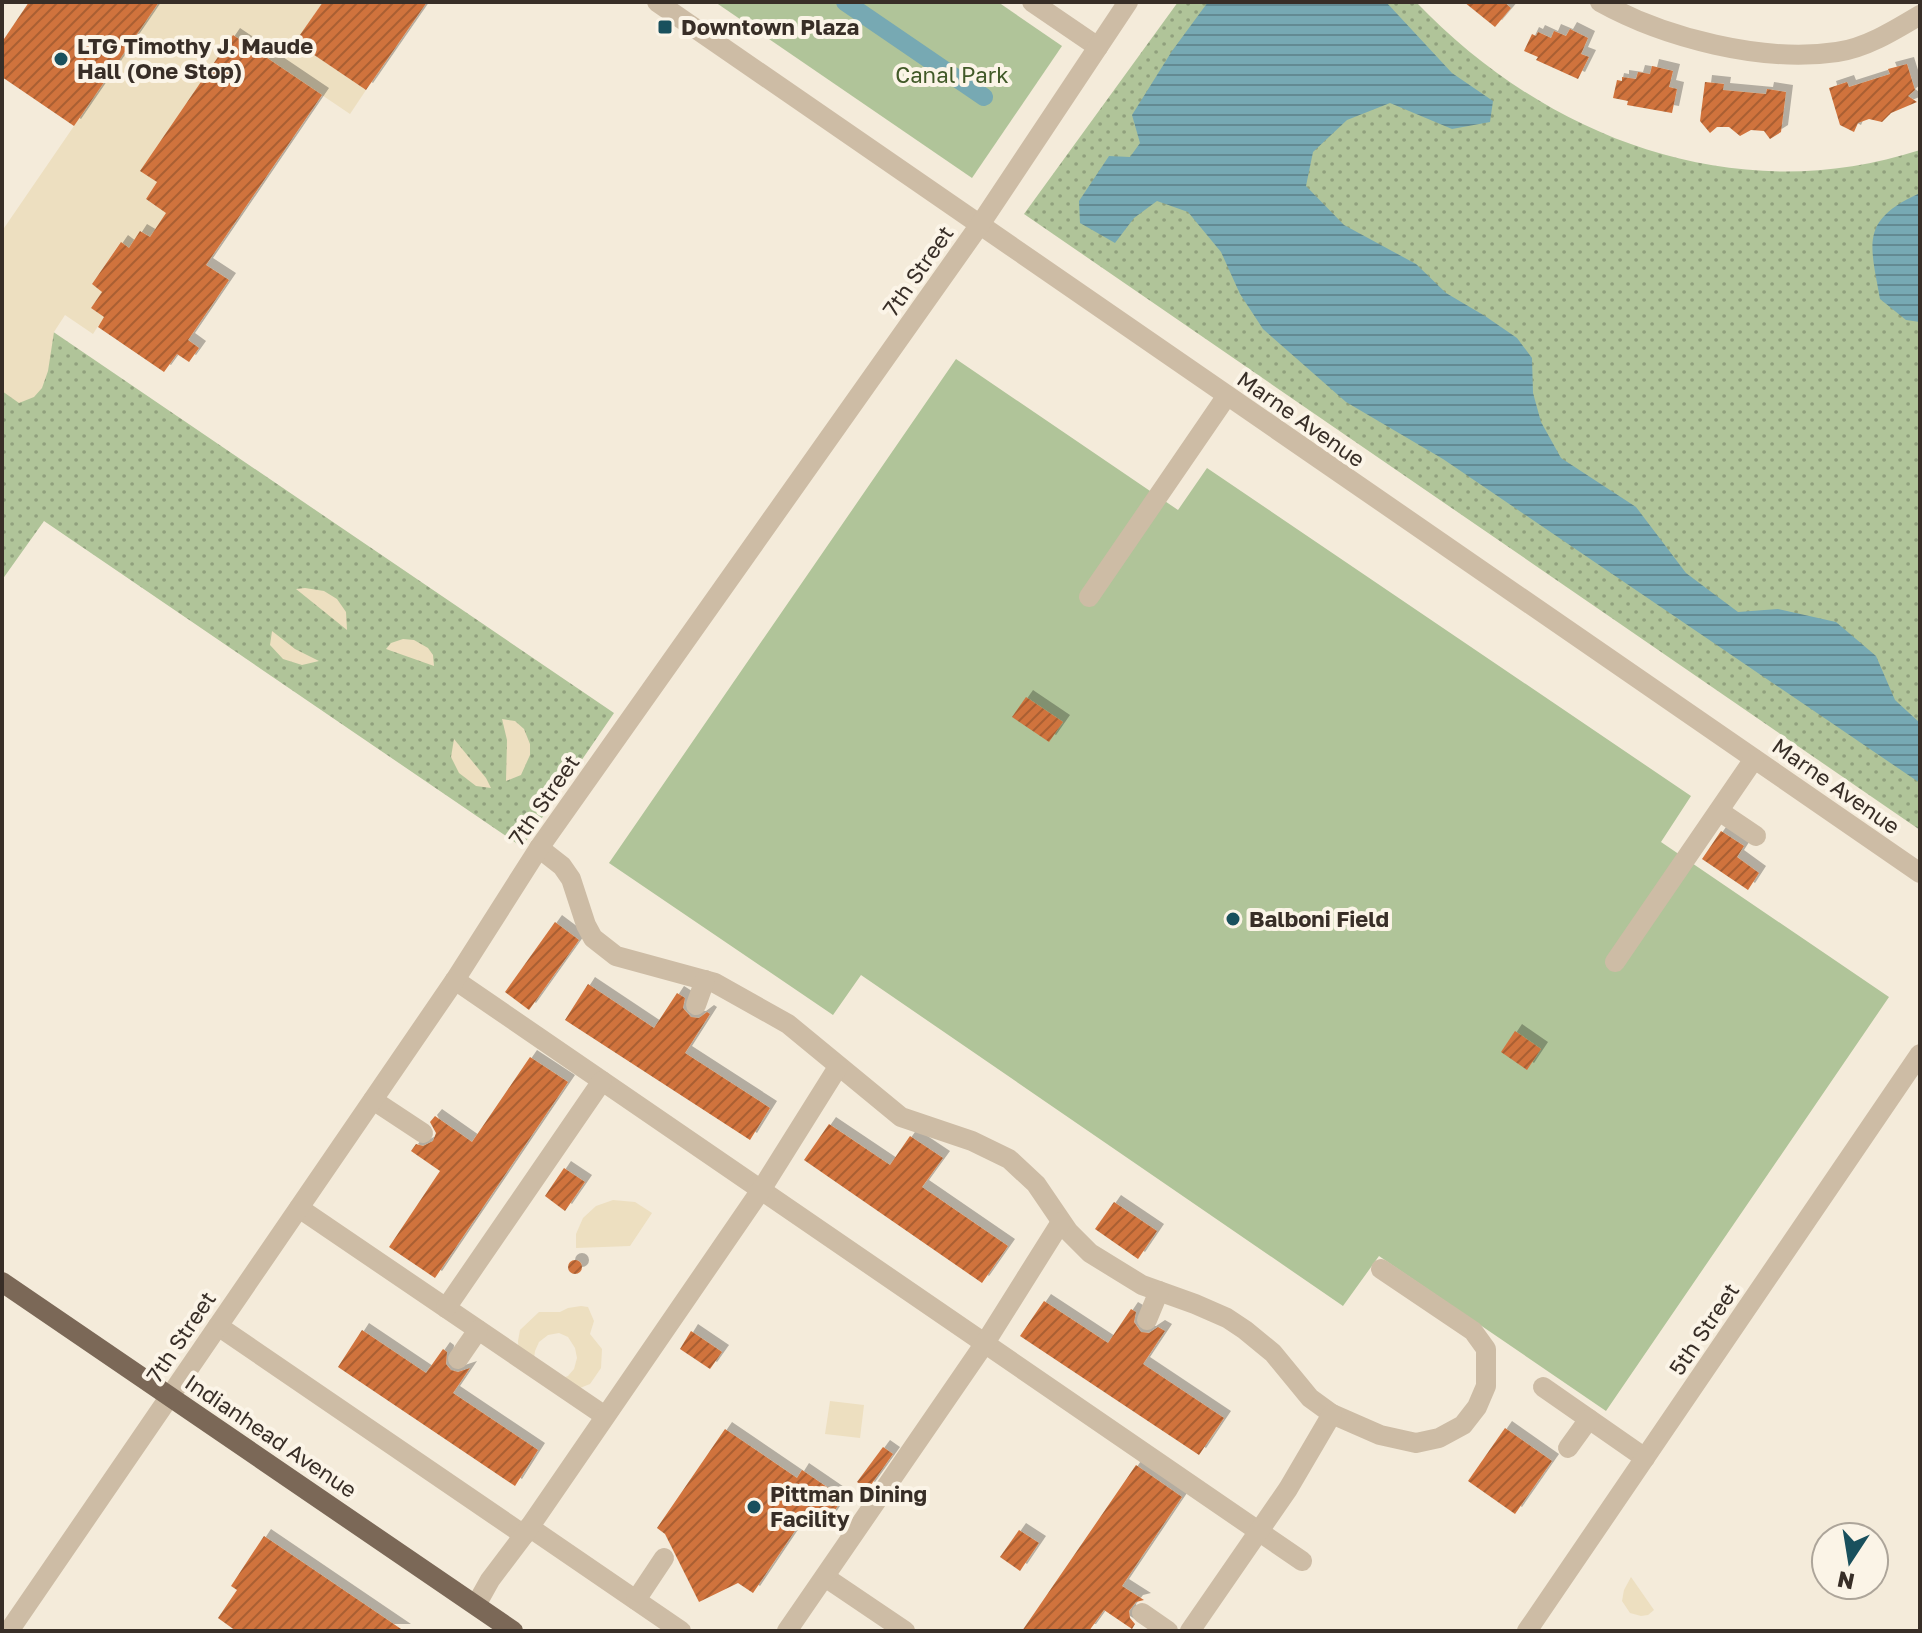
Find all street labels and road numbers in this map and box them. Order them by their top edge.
street label: 7th Street [877,220,959,321]
street label: Marne Avenue [1232,365,1370,472]
street label: Marne Avenue [1767,732,1905,839]
street label: 7th Street [503,749,585,850]
street label: 5th Street [1663,1277,1744,1380]
street label: 7th Street [140,1286,221,1388]
street label: Indianhead Avenue [180,1368,362,1503]

